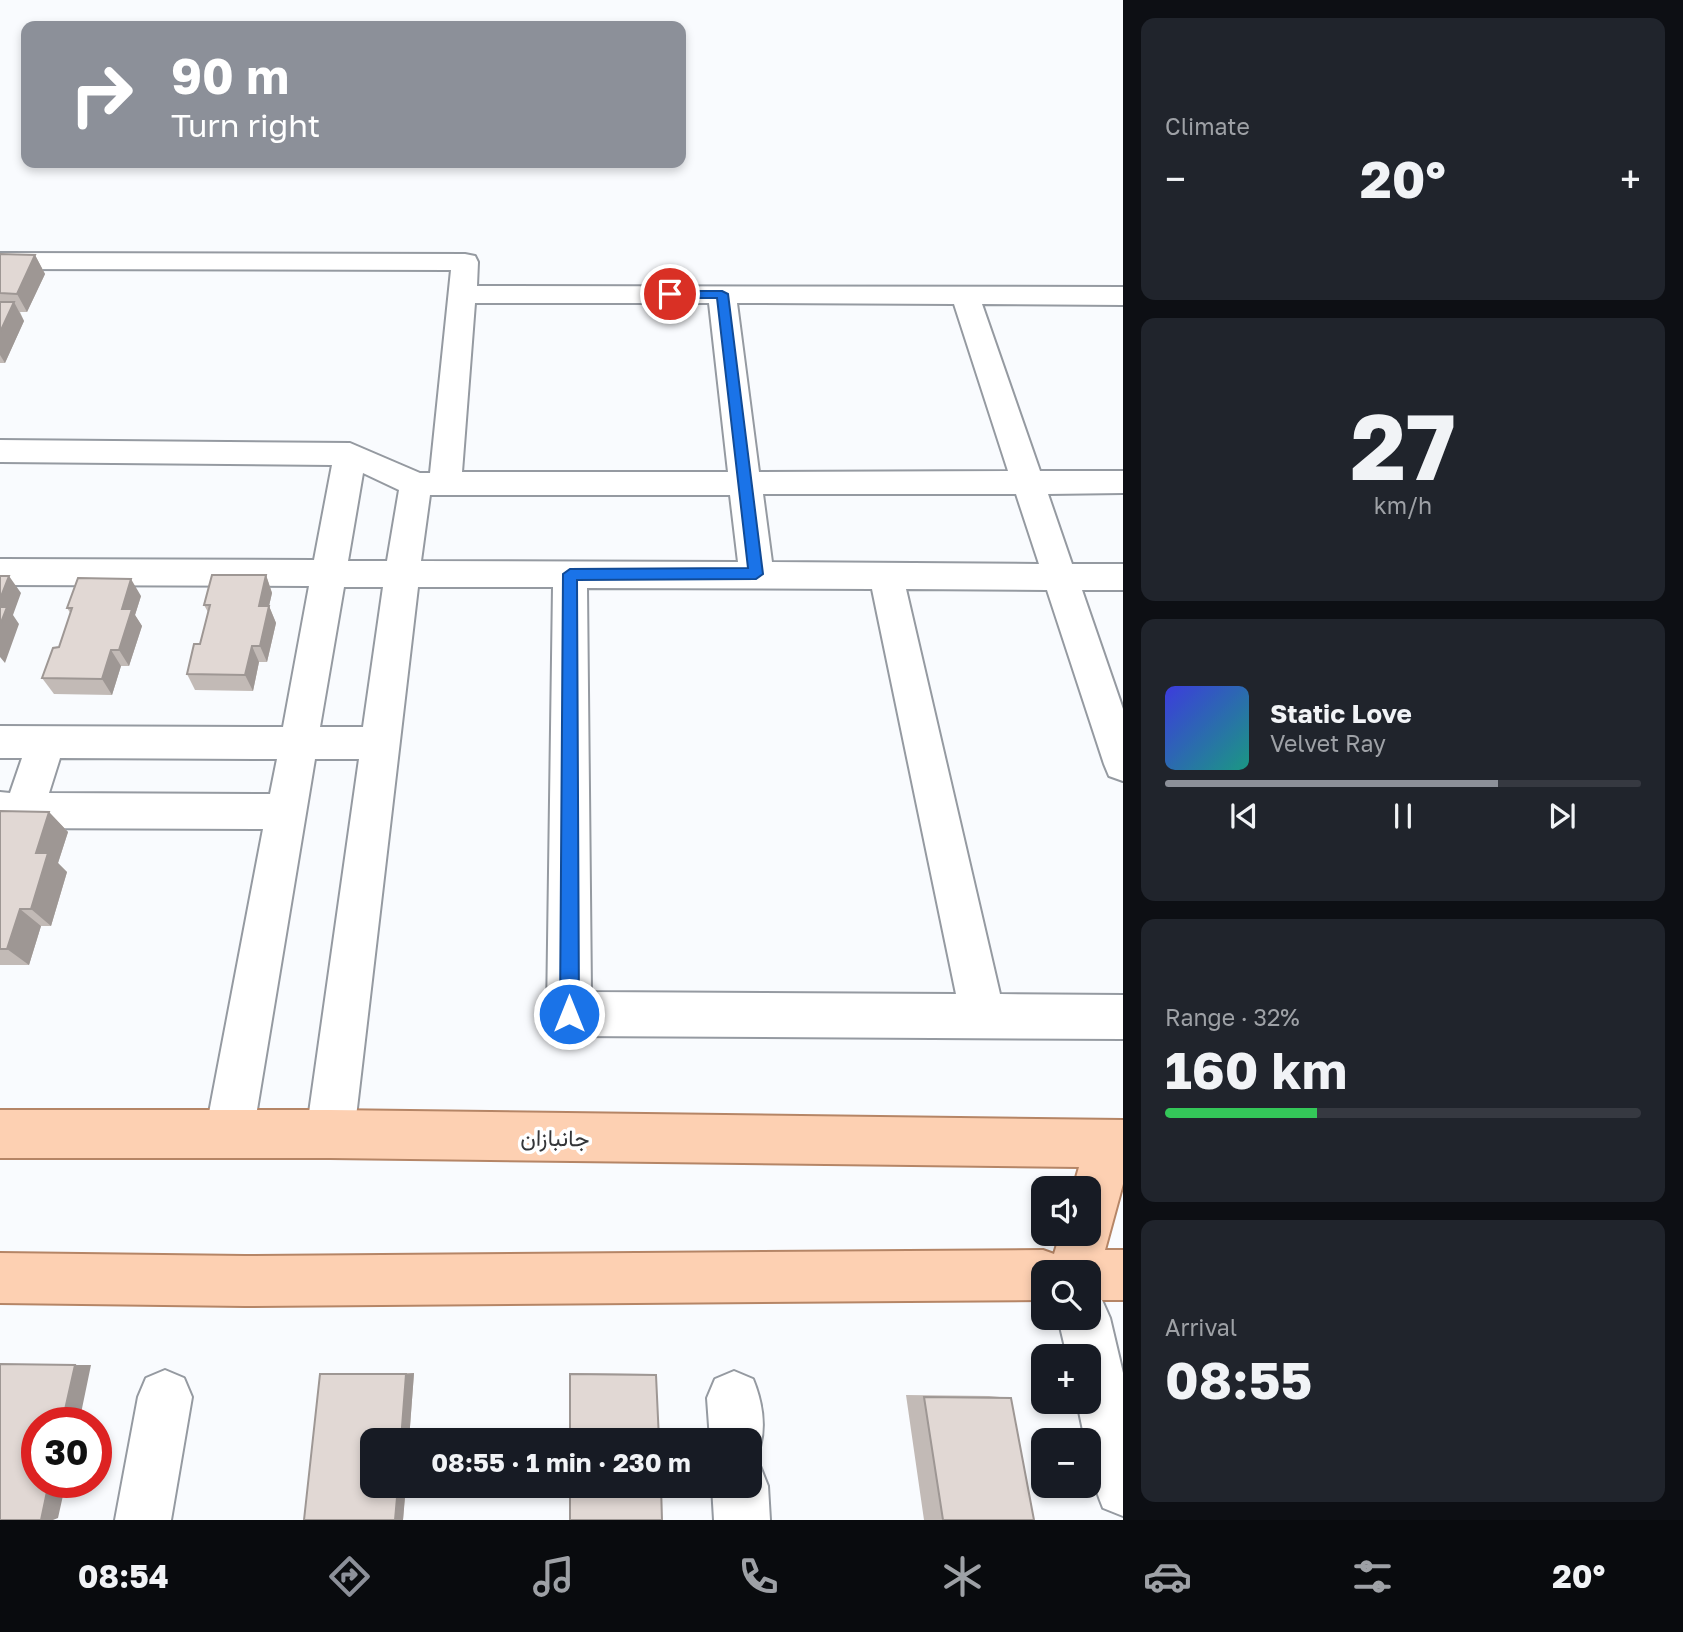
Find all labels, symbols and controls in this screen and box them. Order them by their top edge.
text: 90 m [171,46,289,105]
icon: right [56,49,147,140]
text: Turn right [171,106,320,144]
text: Climate [1165,112,1250,140]
text: 20° [1360,147,1446,209]
text: − [1165,156,1186,201]
text: + [1620,156,1641,201]
pin [640,264,700,324]
icon: arrive [651,275,689,313]
text: 27 [1350,391,1456,500]
text: km/h [1374,491,1432,519]
text: Static Love [1270,698,1412,729]
text: Velvet Ray [1270,729,1386,757]
icon: previous [1225,797,1263,835]
icon: pause [1384,797,1422,835]
icon: next [1543,797,1581,835]
position arrow [532,977,606,1051]
text: Range · 32% [1165,1003,1300,1031]
text: 160 km [1165,1038,1347,1100]
street label: جانبازان [520,1122,590,1154]
map controls [1031,1176,1101,1498]
button: sound [1031,1176,1101,1246]
button: search [1031,1260,1101,1330]
text: Arrival [1165,1313,1237,1341]
button: + [1031,1344,1101,1414]
text: 08:55 [1165,1348,1312,1410]
speed limit sign: 30 [21,1407,112,1498]
button: − [1031,1428,1101,1498]
text: 08:55 · 1 min · 230 m [431,1447,691,1478]
icon: directions [325,1552,374,1601]
icon: music [529,1552,578,1601]
icon: phone [734,1552,783,1601]
icon: climate [938,1552,987,1601]
icon: car [1143,1552,1192,1601]
icon: filters [1348,1552,1397,1601]
text: 08:54 [78,1557,169,1595]
text: 20° [1552,1557,1605,1595]

